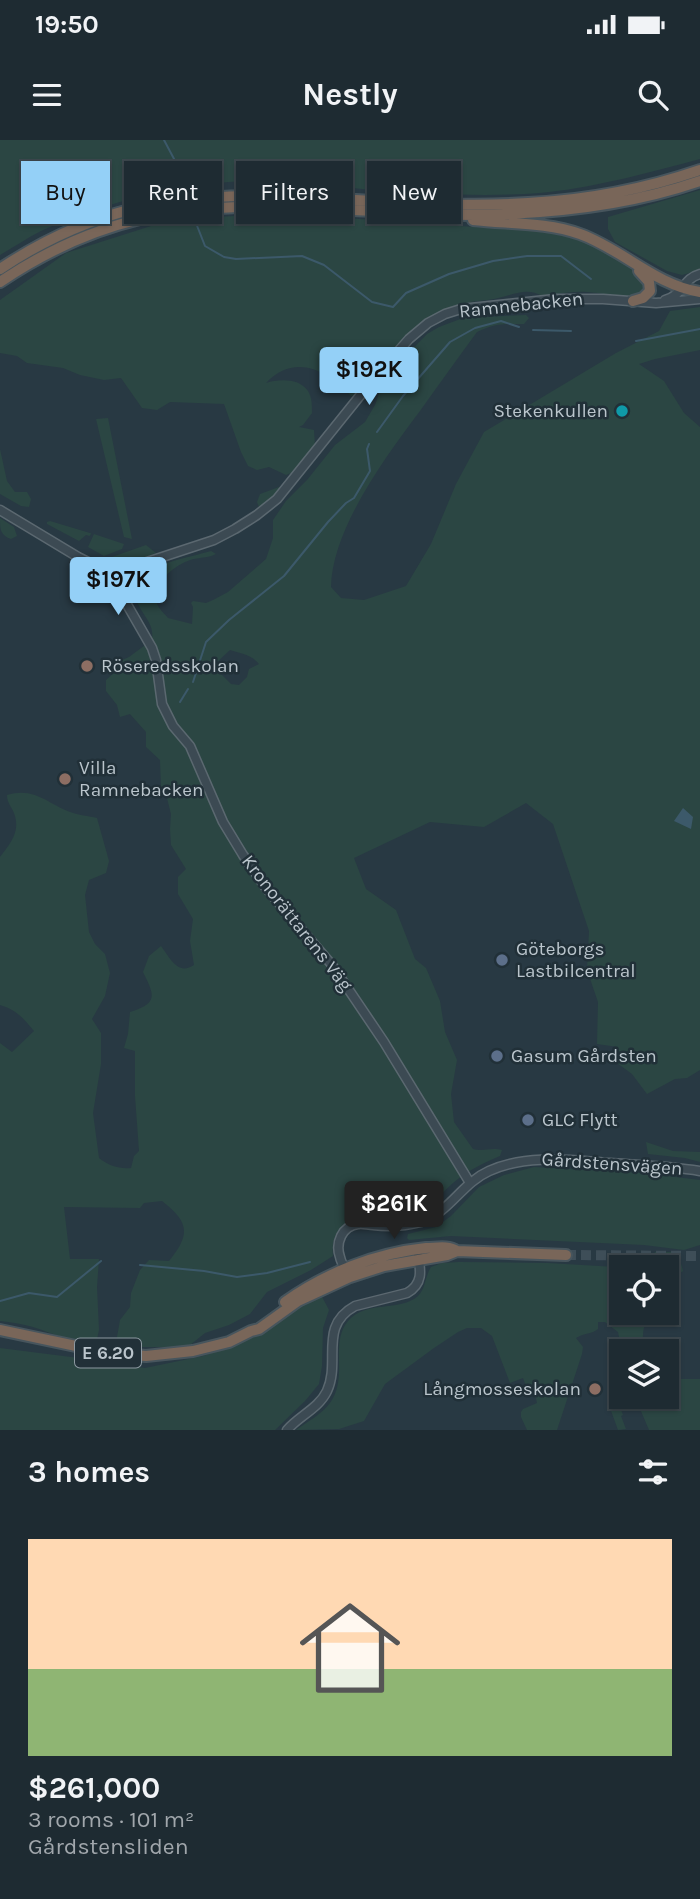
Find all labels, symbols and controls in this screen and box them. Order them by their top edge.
text: 19:50 [35,9,99,40]
icon: menu [28,76,66,114]
text: Nestly [302,76,398,113]
icon: search [634,76,672,114]
chip: Buy [21,161,110,224]
chip: Rent [124,161,222,224]
chip: Filters [236,161,353,224]
chip: New [367,161,461,224]
street label: Ramnebacken [458,288,584,322]
pin: $192K [320,348,418,407]
text: $192K [335,356,403,383]
place label: Stekenkullen [494,400,608,422]
marker: Stekenkullen [614,403,630,419]
pin: $197K [69,558,167,617]
text: $197K [86,566,150,593]
place label: Röseredsskolan [101,655,239,677]
marker: Röseredsskolan [79,658,95,674]
place label: Villa Ramnebacken [79,757,204,801]
marker: Villa Ramnebacken [57,771,73,787]
street label: Kronorättarens Väg [237,851,357,996]
place label: Göteborgs Lastbilcentral [516,938,636,982]
marker: Göteborgs Lastbilcentral [494,952,510,968]
place label: Gasum Gårdsten [511,1045,657,1067]
marker: Gasum Gårdsten [489,1048,505,1064]
place label: GLC Flytt [542,1109,618,1131]
marker: GLC Flytt [520,1112,536,1128]
street label: Gårdstensvägen [541,1148,683,1180]
pin: $261K [345,1182,443,1241]
text: $261K [361,1190,427,1217]
map controls [609,1255,679,1409]
button: locate [609,1255,679,1325]
road number: E 6.20 [75,1338,141,1368]
button: layers [609,1339,679,1409]
place label: Långmosseskolan [423,1378,581,1400]
marker: Långmosseskolan [587,1381,603,1397]
icon: filters [634,1453,672,1491]
text: 3 homes [28,1454,150,1490]
icon: home [287,1585,413,1711]
text: $261,000 [28,1770,160,1806]
text: 3 rooms · 101 m² [28,1806,194,1833]
text: Gårdstensliden [28,1833,189,1860]

